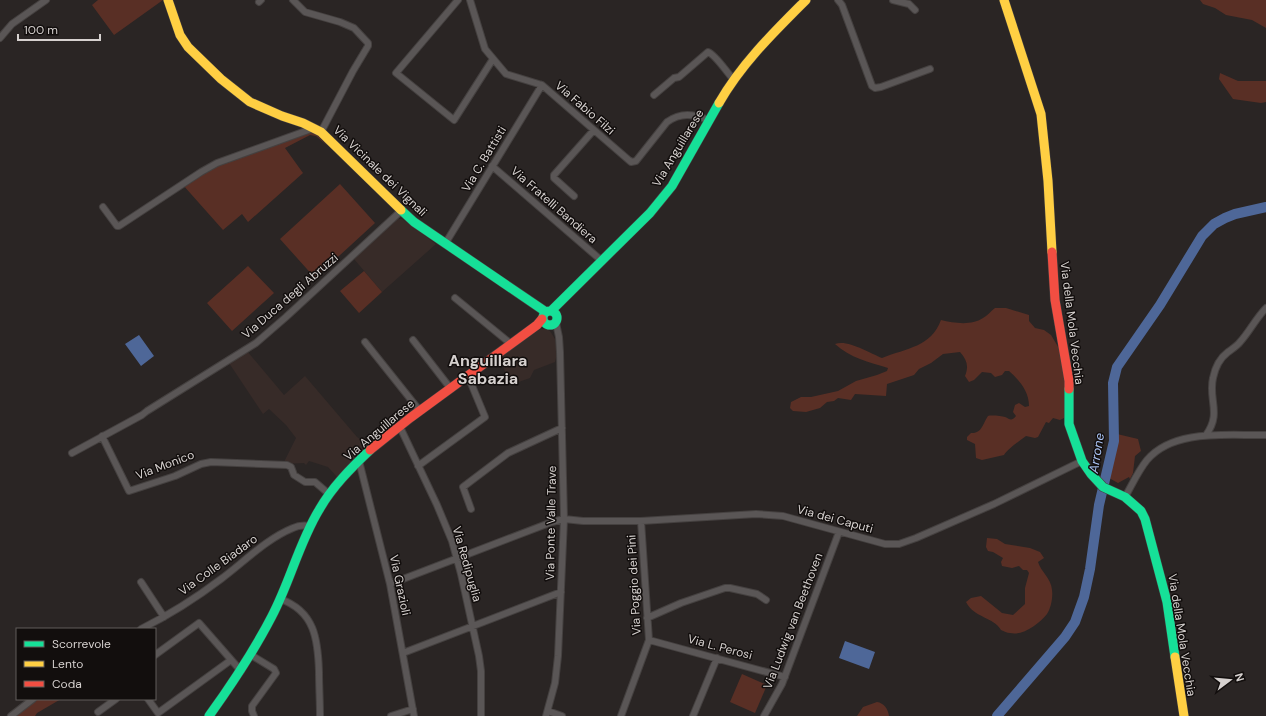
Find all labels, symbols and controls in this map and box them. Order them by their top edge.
scale bar [18,16,100,42]
text: 100 m [24,22,58,38]
street label: Via Fabio Filzi [552,78,618,138]
street label: Via Anguillarese [649,106,708,190]
street label: Via Vicinale dei Vignali [330,122,430,220]
street label: Via C. Battisti [458,123,510,195]
street label: Via Fratelli Bandiera [507,163,601,247]
street label: Via Duca degli Abruzzi [238,250,342,342]
street label: Via della Mola Vecchia [1057,261,1087,385]
district label: Anguillara Sabazia [449,350,527,389]
street label: Via Anguillarese [340,396,418,464]
water label: Arrone [1085,432,1108,475]
street label: Via Monico [133,446,197,484]
street label: Via Ponte Valle Trave [542,465,560,580]
street label: Via dei Caputi [795,501,875,537]
street label: Via Redipuglia [449,524,485,604]
street label: Via Colle Biadaro [175,531,261,599]
street label: Via Poggio dei Pini [623,534,645,636]
street label: Via Ludwig van Beethoven [760,550,826,691]
street label: Via Grazioli [386,553,414,617]
street label: Via della Mola Vecchia [1164,573,1200,697]
legend [16,628,156,700]
street label: Via L. Perosi [686,631,754,663]
text: Scorrevole [52,636,111,652]
text: Lento [52,656,83,672]
north arrow [1210,660,1250,700]
text: N [1232,671,1247,683]
text: Coda [52,676,82,692]

